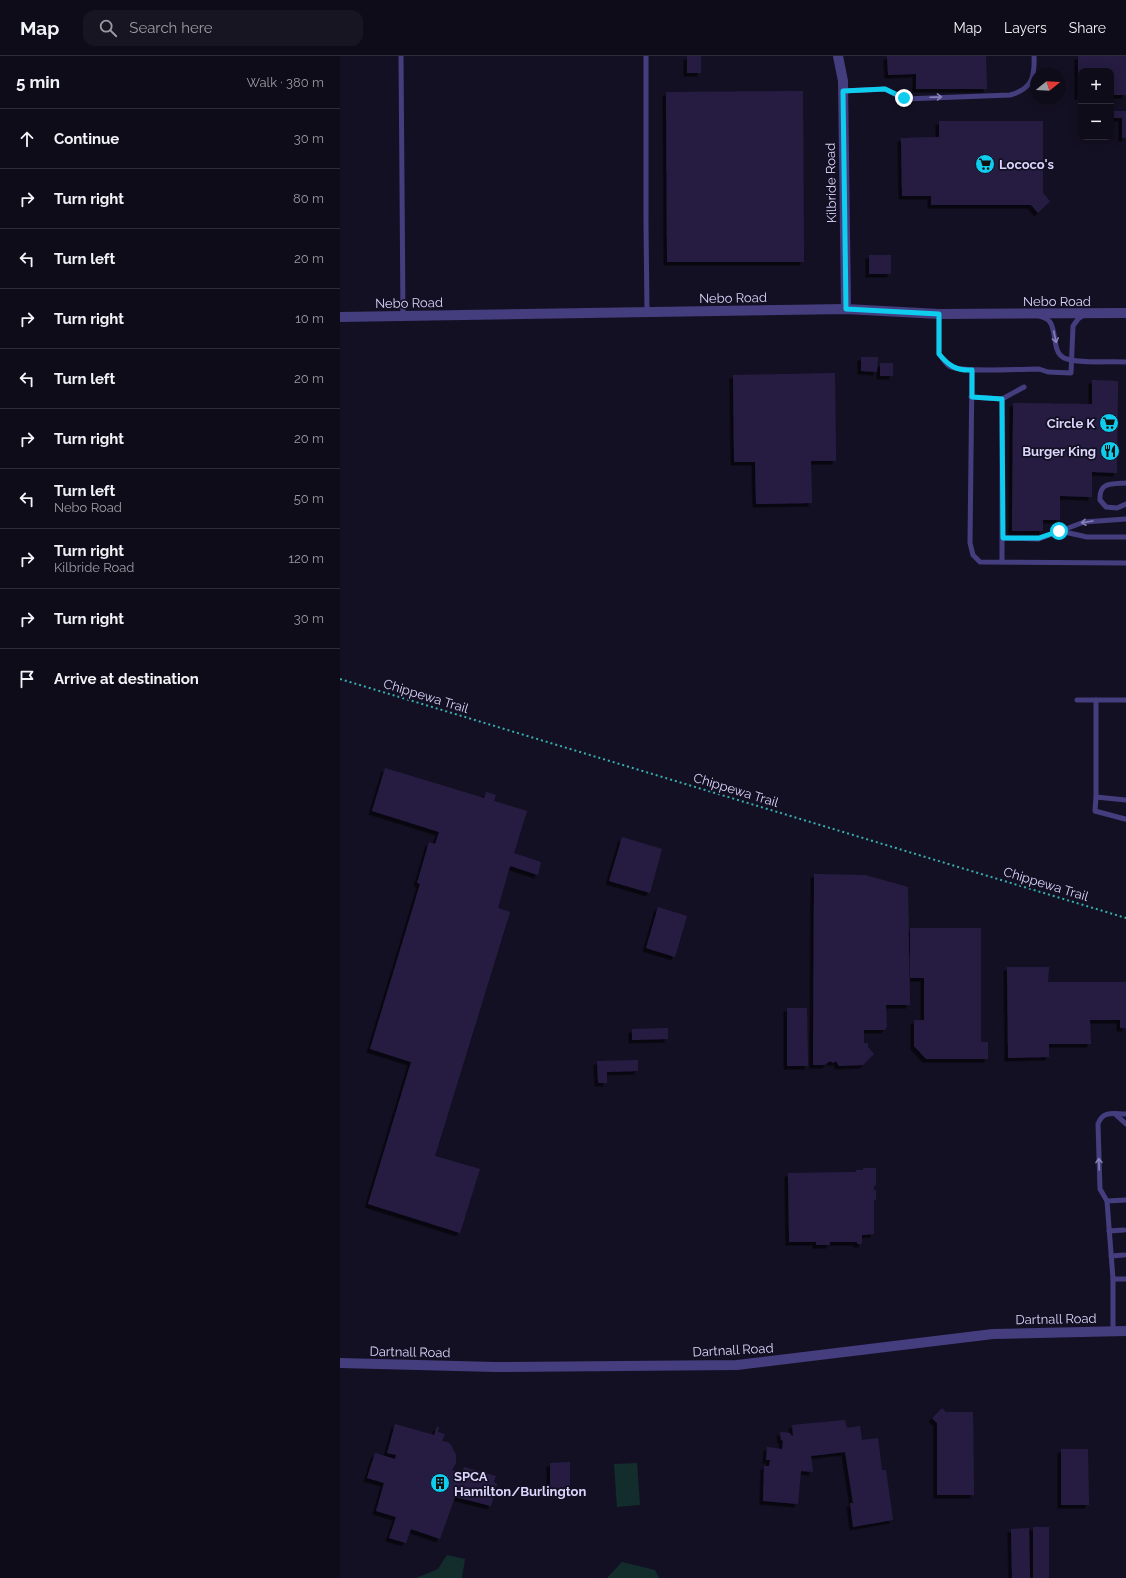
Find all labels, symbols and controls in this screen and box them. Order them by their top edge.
search box [83,10,363,46]
text: Map [20,17,59,39]
icon: search [97,17,119,39]
text: Search here [129,19,213,37]
text: Map [954,20,982,36]
text: Layers [1004,20,1047,36]
text: Share [1069,20,1106,36]
north arrow [1030,68,1066,104]
map controls [1078,68,1114,140]
button: + [1078,68,1114,104]
text: 5 min [16,72,60,92]
text: Walk · 380 m [247,75,324,90]
route end [895,89,913,107]
one-way arrow [929,94,942,101]
button: − [1078,104,1114,140]
icon: ahead [16,128,38,150]
text: Continue [54,130,119,148]
text: 30 m [294,131,324,146]
street label: Kilbride Road [823,143,839,223]
supermarket icon: Lococo's [974,153,996,175]
place label: Lococo's [999,157,1054,172]
icon: right [16,188,38,210]
text: Turn right [54,190,124,208]
text: 80 m [293,191,324,206]
icon: left [16,248,38,270]
text: Turn left [54,250,115,268]
text: 20 m [294,251,324,266]
street label: Nebo Road [699,290,767,306]
street label: Nebo Road [1023,294,1091,309]
street label: Nebo Road [375,295,443,311]
icon: right [16,308,38,330]
text: Turn right [54,310,124,328]
text: 10 m [295,311,324,326]
one-way arrow [1051,330,1059,343]
icon: left [16,368,38,390]
text: Turn left [54,370,115,388]
text: 20 m [294,371,324,386]
supermarket icon: Circle K [1098,412,1120,434]
place label: Circle K [1047,416,1095,431]
icon: right [16,428,38,450]
text: Turn right [54,430,124,448]
text: 20 m [294,431,324,446]
restaurant icon: Burger King [1099,440,1121,462]
place label: Burger King [1022,444,1096,459]
text: Turn left [54,482,115,500]
icon: left [16,488,38,510]
text: 50 m [294,491,324,506]
text: Nebo Road [54,500,122,515]
one-way arrow [1081,518,1094,526]
route start [1050,522,1068,540]
text: Turn right [54,542,124,560]
icon: right [16,548,38,570]
text: 120 m [288,551,324,566]
text: Kilbride Road [54,560,134,575]
icon: right [16,608,38,630]
text: Turn right [54,610,124,628]
text: 30 m [294,611,324,626]
icon: arrive [16,668,38,690]
text: Arrive at destination [54,670,199,688]
street label: Chippewa Trail [382,676,471,716]
street label: Chippewa Trail [692,770,781,810]
street label: Chippewa Trail [1002,864,1091,904]
one-way arrow [1096,1158,1103,1171]
street label: Dartnall Road [1015,1311,1097,1327]
street label: Dartnall Road [692,1340,774,1360]
street label: Dartnall Road [369,1344,451,1360]
place label: SPCA Hamilton/Burlington [454,1469,586,1499]
building icon: SPCA Hamilton/Burlington [429,1472,451,1494]

